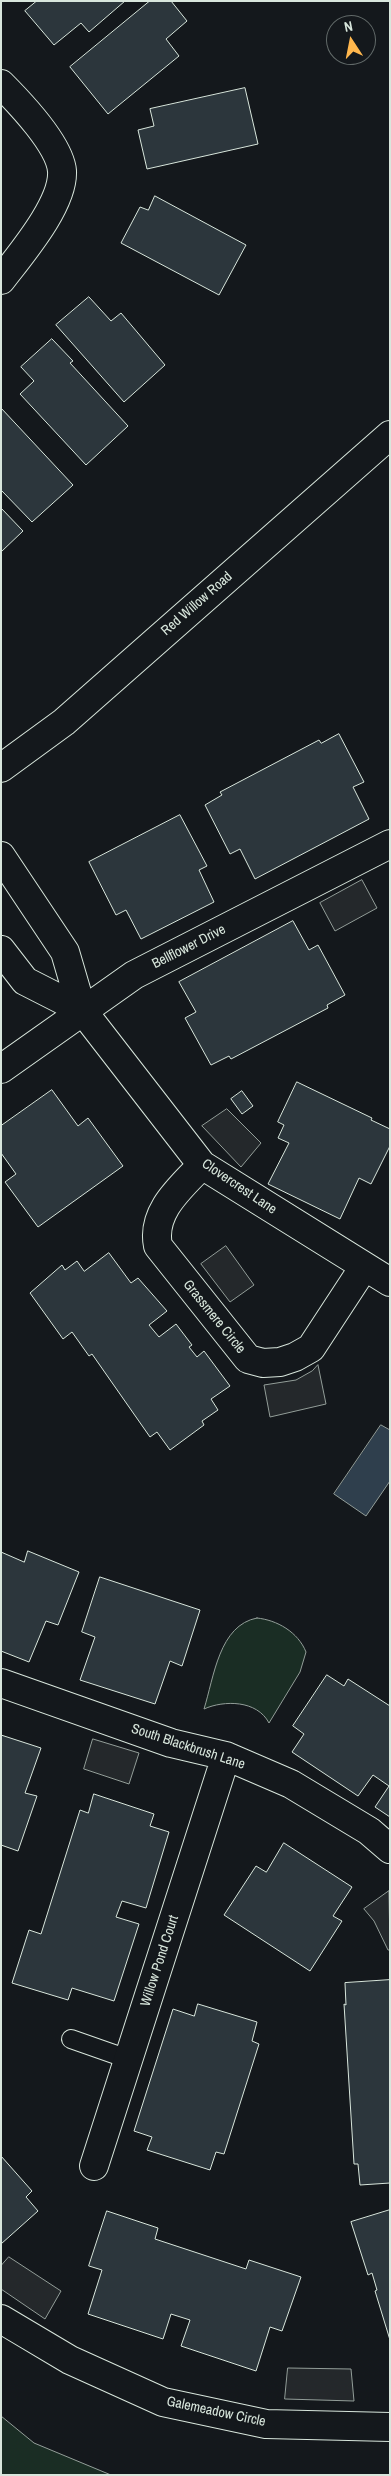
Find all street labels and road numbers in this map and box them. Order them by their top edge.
street label: Red Willow Road [158,569,236,639]
street label: Bellflower Drive [149,921,229,973]
street label: Clovercrest Lane [198,1156,280,1218]
street label: Grassmere Circle [179,1277,249,1357]
street label: South Blackbrush Lane [129,1721,247,1773]
street label: Willow Pond Court [137,1913,183,2009]
street label: Galemeadow Circle [165,2393,267,2431]

